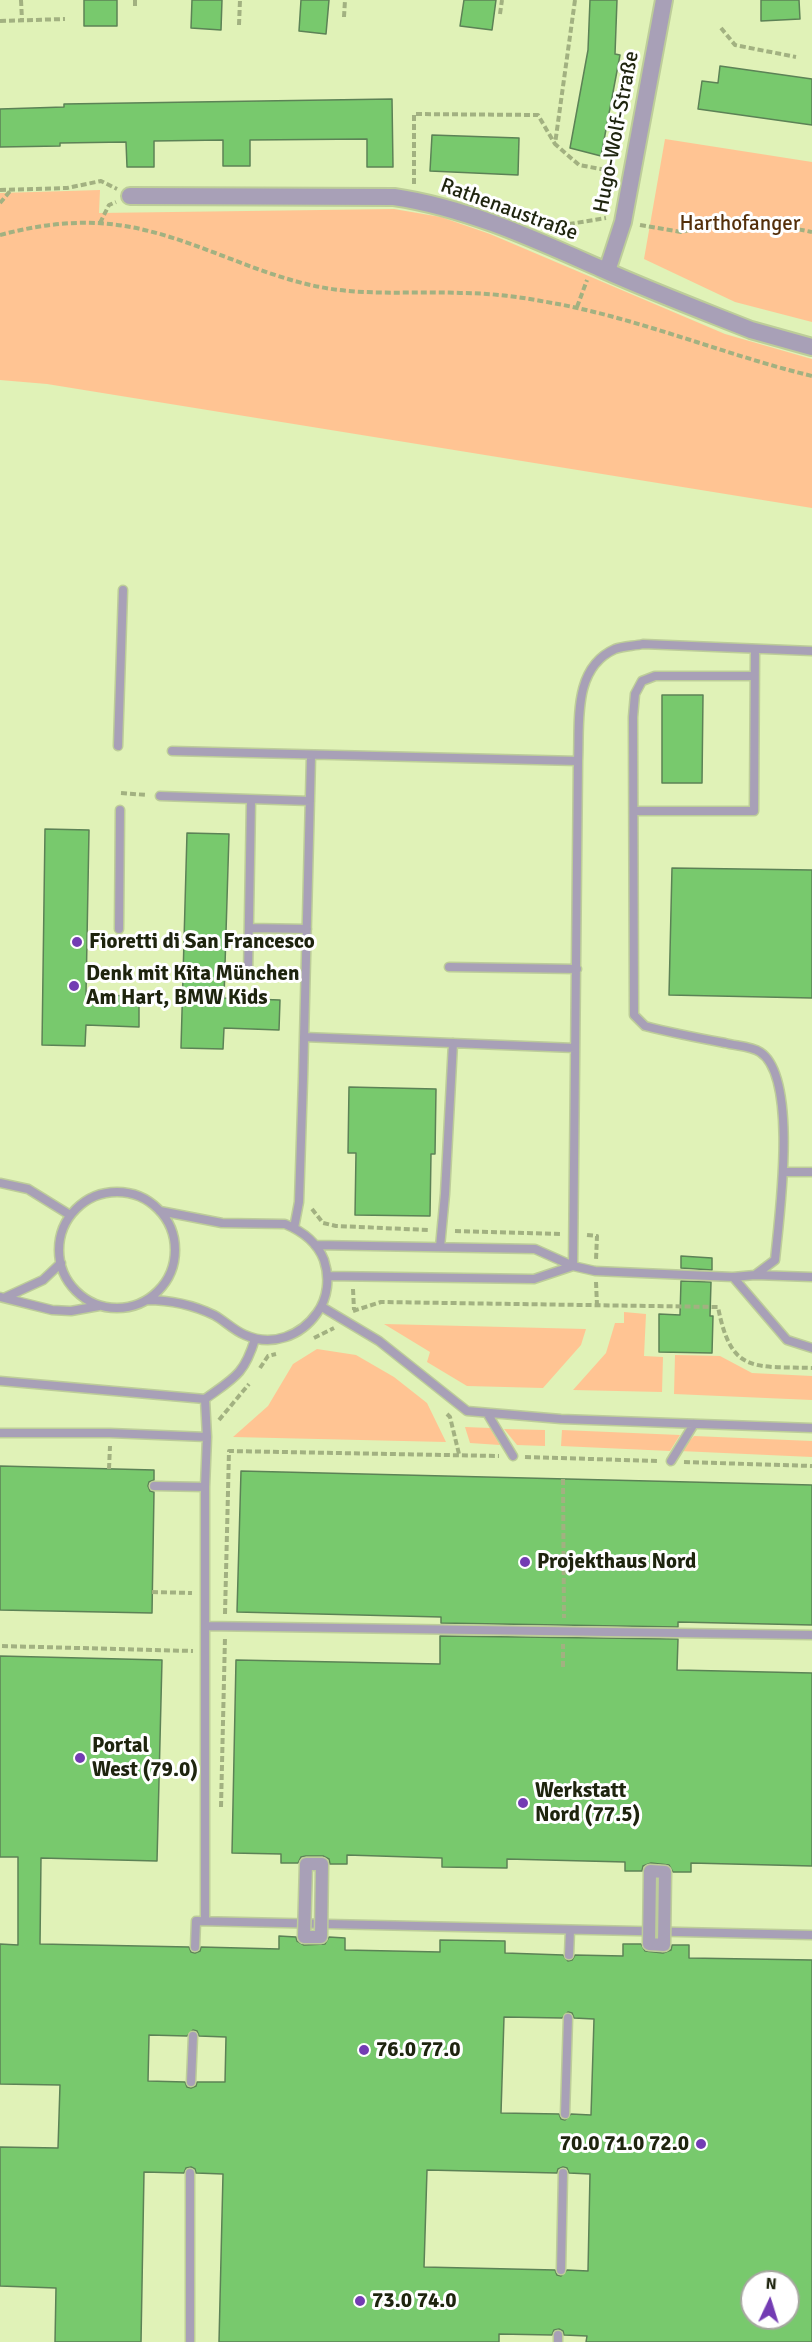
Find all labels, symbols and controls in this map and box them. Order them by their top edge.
street label: Hugo-Wolf-Straße [589,49,645,215]
street label: Rathenaustraße [437,173,581,247]
park label: Harthofanger [679,211,801,237]
place label: Fioretti di San Francesco [89,929,315,955]
marker: Fioretti di San Francesco [70,935,84,949]
place label: Denk mit Kita München Am Hart, BMW Kids [86,961,299,1011]
marker: Denk mit Kita München Am Hart, BMW Kids [67,979,81,993]
place label: Projekthaus Nord [537,1549,696,1575]
marker: Projekthaus Nord [518,1555,532,1569]
place label: Portal West (79.0) [92,1733,198,1783]
marker: Portal West (79.0) [73,1751,87,1765]
place label: Werkstatt Nord (77.5) [535,1778,640,1828]
marker: Werkstatt Nord (77.5) [516,1796,530,1810]
place label: 76.0 77.0 [376,2037,461,2063]
marker: 76.0 77.0 [357,2043,371,2057]
place label: 70.0 71.0 72.0 [560,2131,689,2157]
marker: 70.0 71.0 72.0 [694,2137,708,2151]
north arrow [740,2270,800,2330]
text: N [765,2274,777,2294]
place label: 73.0 74.0 [372,2288,457,2314]
marker: 73.0 74.0 [353,2294,367,2308]

